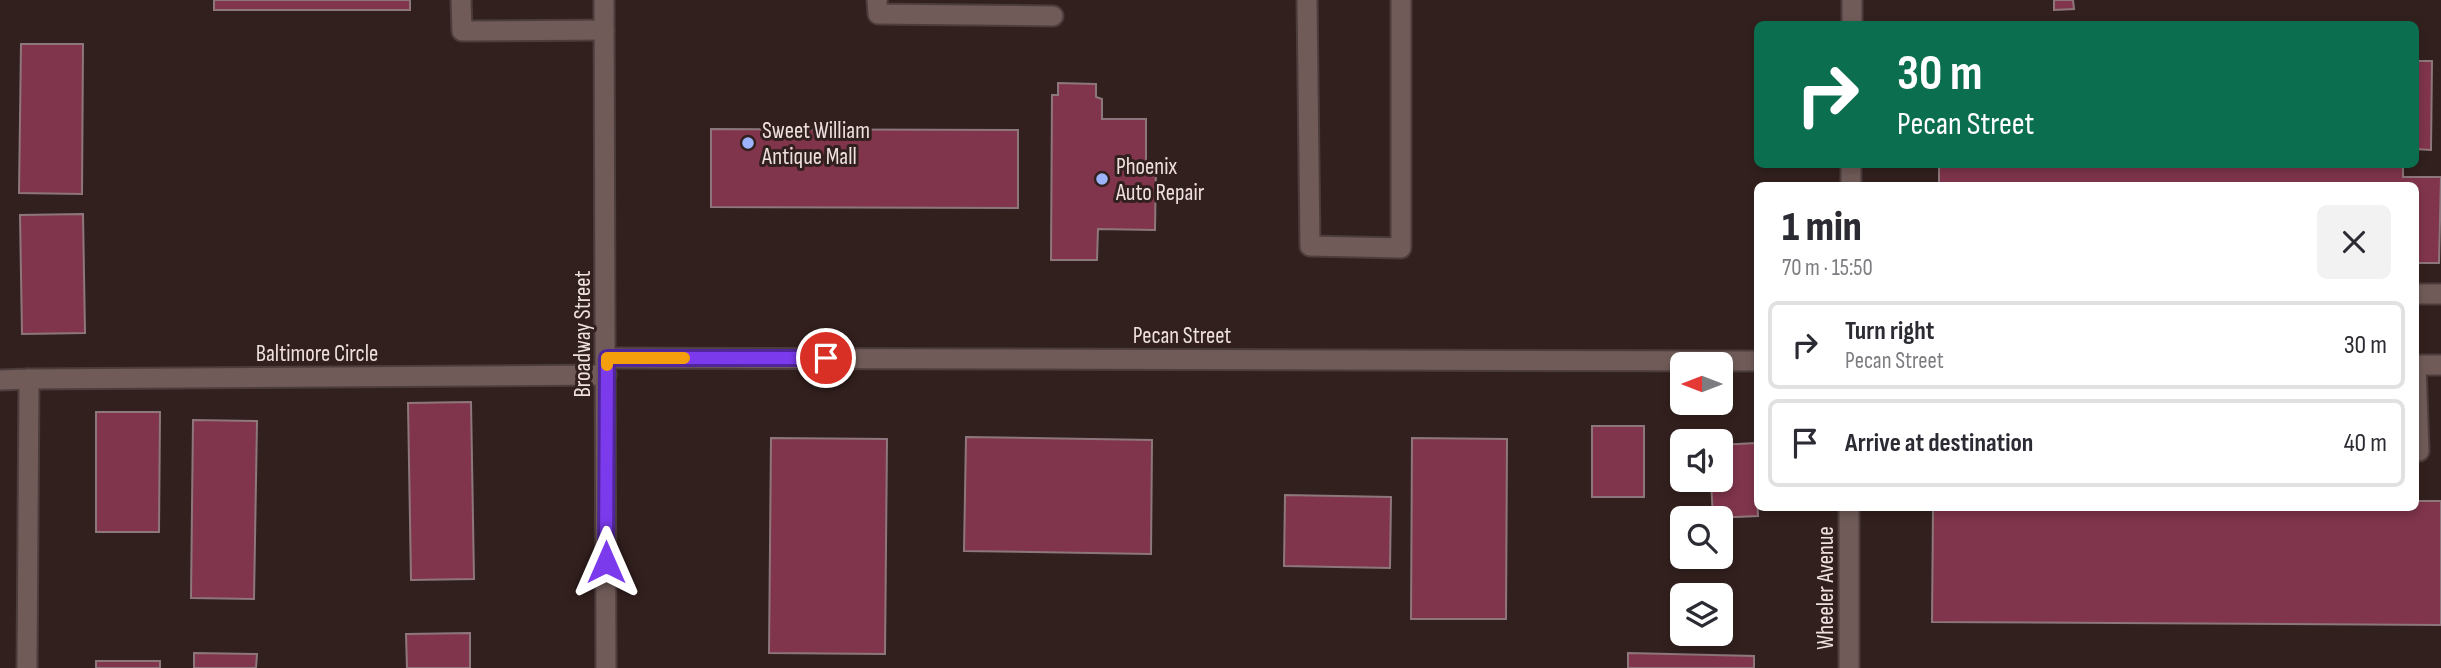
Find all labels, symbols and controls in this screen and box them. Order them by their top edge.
text: 30 m [1897,45,1982,104]
icon: right [1782,49,1873,140]
text: Pecan Street [1897,105,2034,144]
place label: Sweet William Antique Mall [761,117,870,171]
marker: Sweet William Antique Mall [740,135,756,151]
place label: Phoenix Auto Repair [1115,153,1205,207]
marker: Phoenix Auto Repair [1094,171,1110,187]
text: 1 min [1782,202,1862,253]
button: close [2317,205,2391,279]
text: 70 m · 15:50 [1782,254,1873,282]
street label: Broadway Street [569,271,597,397]
text: Turn right [1845,316,1934,347]
street label: Pecan Street [1133,322,1231,350]
icon: right [1786,326,1824,364]
pin [796,328,856,388]
text: 30 m [2344,330,2387,361]
icon: arrive [807,339,845,377]
street label: Baltimore Circle [256,340,378,368]
text: Pecan Street [1845,347,1944,375]
north arrow [1670,352,1732,415]
map controls [1670,352,1733,646]
icon: arrive [1786,424,1824,462]
text: Arrive at destination [1845,428,2033,459]
text: 40 m [2344,428,2387,459]
button: sound [1670,429,1733,492]
button: search [1670,506,1733,569]
position arrow [569,525,643,599]
street label: Wheeler Avenue [1812,526,1840,650]
button: layers [1670,583,1733,646]

